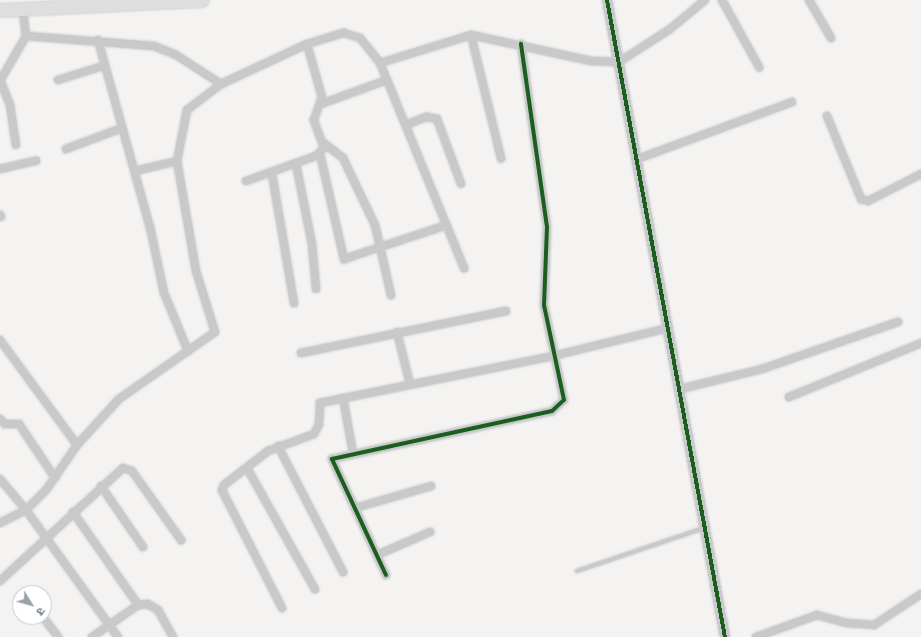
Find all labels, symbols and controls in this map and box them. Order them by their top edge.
north arrow [12,585,52,625]
text: उ [34,605,48,618]

